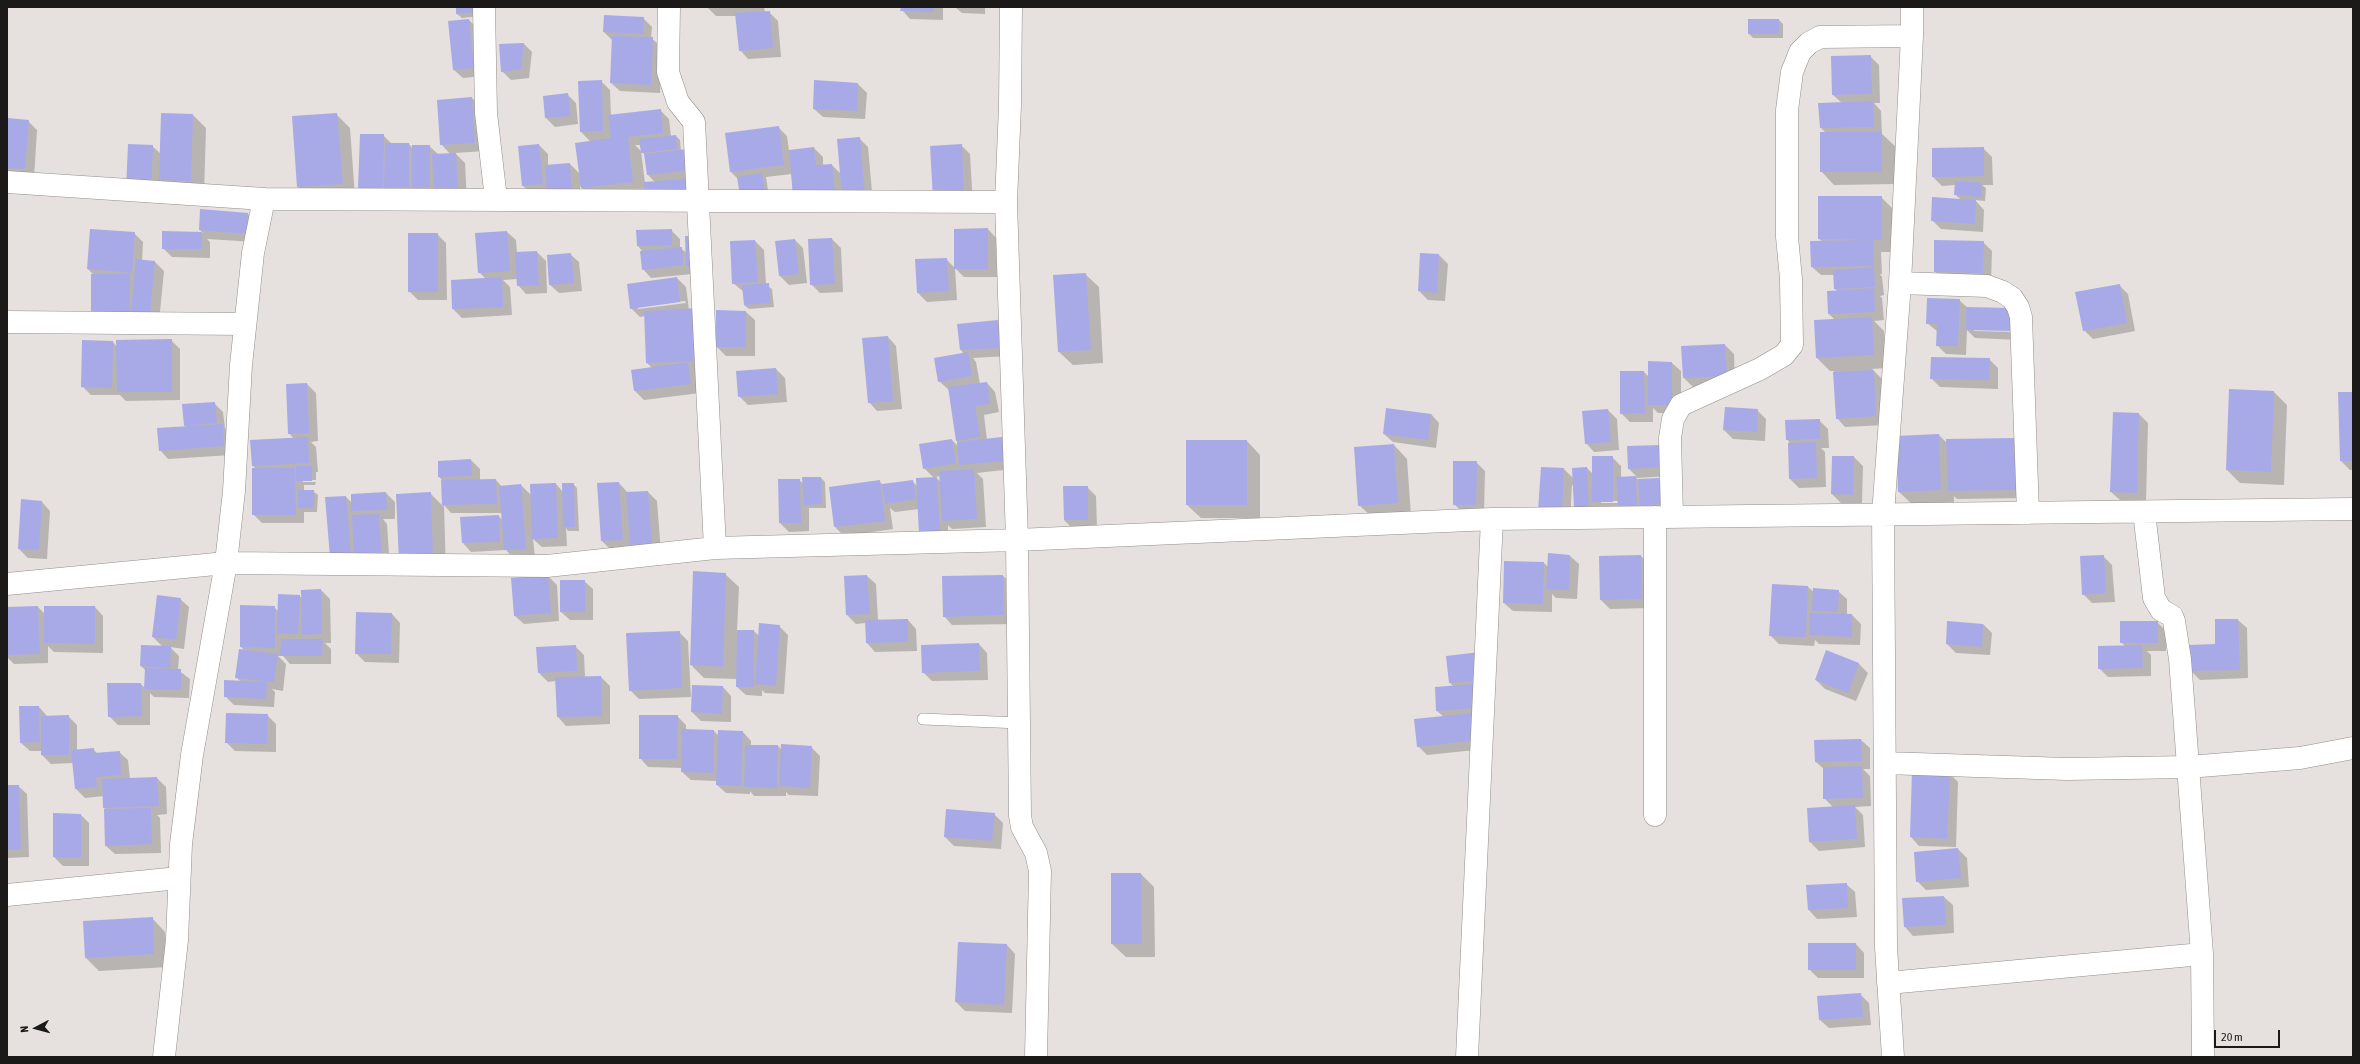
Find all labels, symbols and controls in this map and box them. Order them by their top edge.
north arrow [16,1008,56,1048]
scale bar [2216,1022,2282,1048]
text: N [18,1025,30,1033]
text: 20 m [2221,1030,2243,1044]

